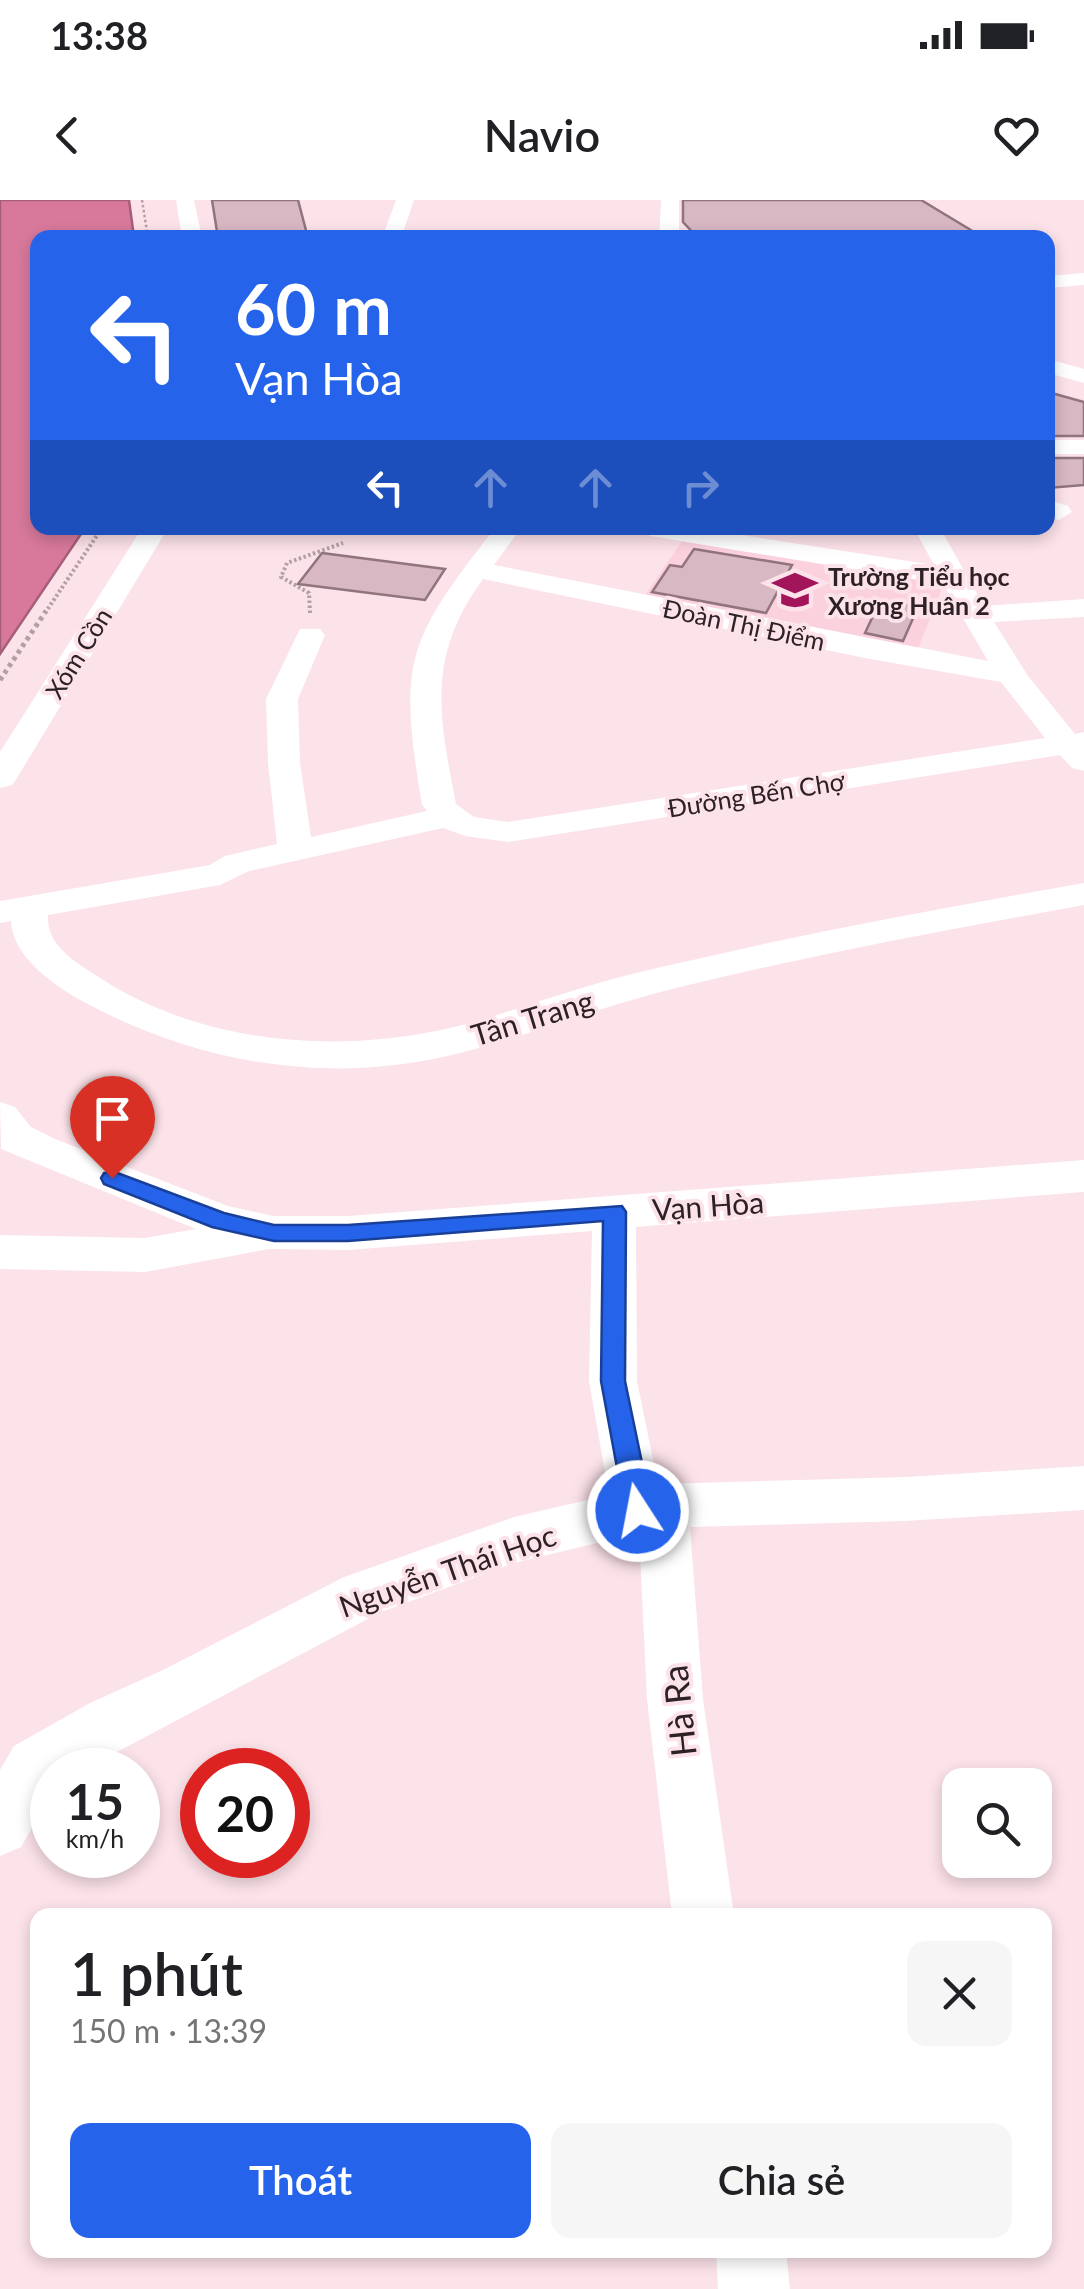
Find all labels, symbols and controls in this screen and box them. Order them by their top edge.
text: 13:38 [50,12,148,58]
icon: back [40,108,95,163]
text: Navio [484,108,600,162]
icon: heart [989,108,1044,163]
text: 60 m [235,266,392,350]
icon: left [70,270,200,400]
text: Vạn Hòa [235,351,403,405]
icon: left [358,460,413,515]
icon: ahead [463,460,518,515]
icon: ahead [568,460,623,515]
icon: right [673,460,728,515]
place label: Trường Tiểu học Xương Huân 2 [828,561,1010,620]
school or university icon: Trường Tiểu học Xương Huân 2 [771,566,819,614]
street label: Đoàn Thị Điểm [660,592,828,656]
street label: Xóm Cồn [39,602,117,704]
street label: Đường Bến Chợ [665,765,847,823]
street label: Tân Trang [467,981,597,1053]
pin [70,1076,155,1179]
icon: arrive [85,1091,140,1146]
street label: Vạn Hòa [651,1183,765,1227]
position arrow [586,1459,690,1563]
street label: Nguyễn Thái Học [334,1516,560,1624]
street label: Hà Ra [652,1663,704,1759]
speed limit sign: 20 [180,1748,310,1878]
map controls [942,1768,1052,1878]
button: search [942,1768,1052,1878]
text: 15 [66,1771,124,1831]
text: km/h [66,1823,124,1853]
text: 1 phút [70,1937,243,2009]
button: close [907,1941,1012,2046]
text: 150 m · 13:39 [70,2011,267,2050]
button: Thoát [70,2123,531,2238]
button: Chia sẻ [551,2123,1012,2238]

